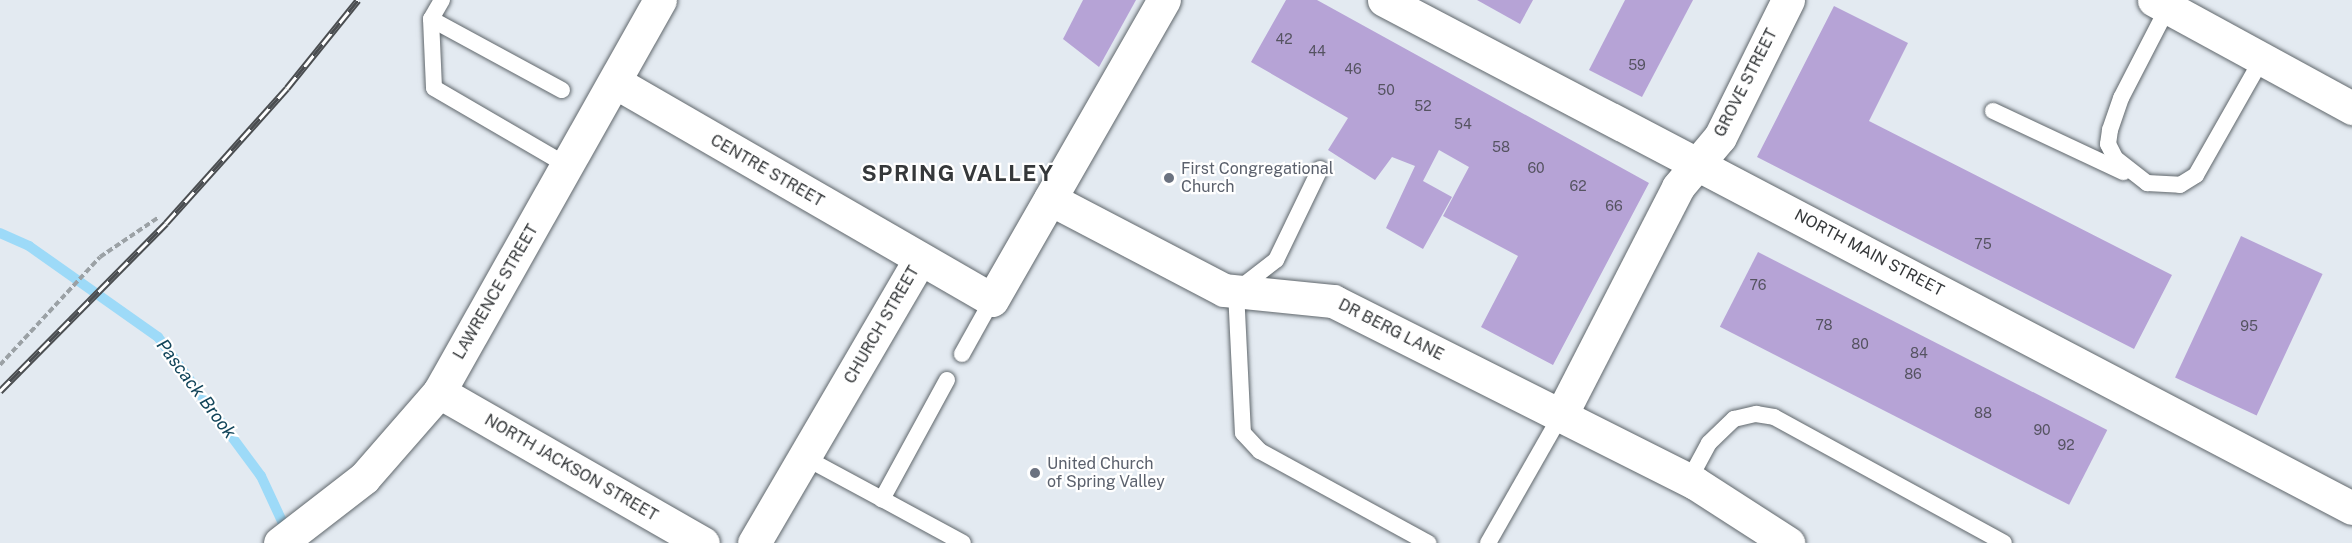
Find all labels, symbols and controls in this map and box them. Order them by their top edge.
street label: GROVE STREET [1710,26,1782,140]
house number: 42 [1275,31,1293,47]
house number: 44 [1308,43,1326,59]
house number: 59 [1628,57,1646,73]
house number: 46 [1344,61,1362,77]
house number: 50 [1377,82,1395,98]
house number: 52 [1414,98,1432,114]
house number: 54 [1454,116,1472,132]
street label: CENTRE STREET [707,131,827,211]
house number: 58 [1492,139,1510,155]
place label: First Congregational Church [1181,159,1334,197]
house number: 60 [1527,160,1545,176]
district label: SPRING VALLEY [861,161,1055,187]
marker: First Congregational Church [1162,171,1176,185]
house number: 62 [1569,178,1587,194]
house number: 66 [1605,198,1623,214]
street label: NORTH MAIN STREET [1791,205,1947,301]
street label: LAWRENCE STREET [450,221,542,363]
house number: 75 [1974,236,1992,252]
street label: CHURCH STREET [841,263,923,387]
house number: 76 [1750,277,1766,293]
street label: DR BERG LANE [1335,295,1447,365]
house number: 78 [1815,317,1833,333]
house number: 95 [2240,318,2258,334]
water label: Pascack Brook [152,335,240,443]
house number: 80 [1851,336,1869,352]
house number: 84 [1910,345,1928,361]
house number: 86 [1904,366,1922,382]
house number: 88 [1974,405,1992,421]
street label: NORTH JACKSON STREET [481,411,661,525]
house number: 90 [2033,422,2051,438]
house number: 92 [2057,437,2075,453]
place label: United Church of Spring Valley [1047,454,1165,492]
marker: United Church of Spring Valley [1028,466,1042,480]

